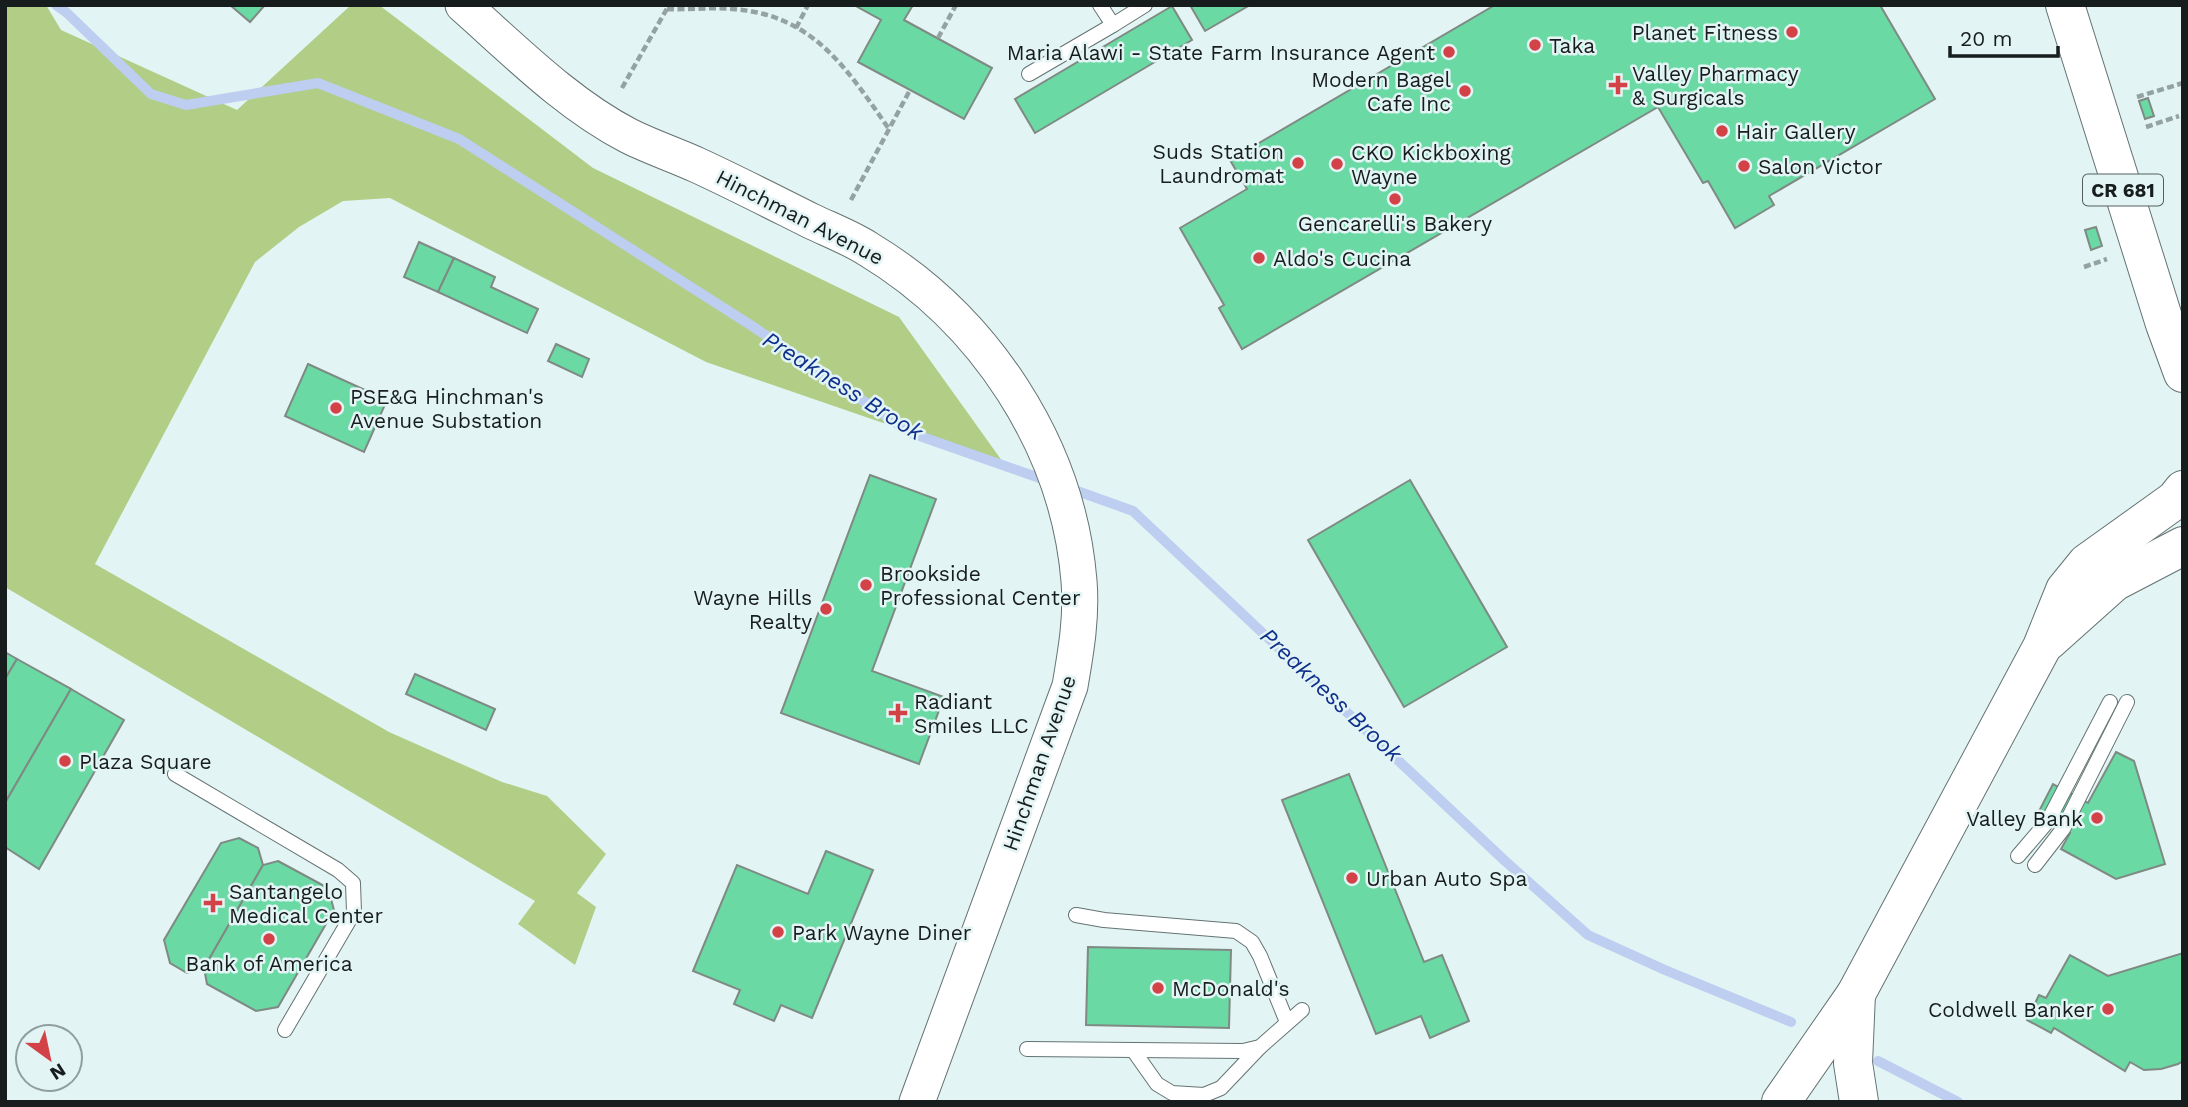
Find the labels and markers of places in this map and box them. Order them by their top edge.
place label: Planet Fitness [1632,20,1778,45]
marker: Planet Fitness [1784,24,1800,40]
place label: Taka [1549,33,1595,58]
marker: Taka [1527,37,1543,53]
place label: Maria Alawi - State Farm Insurance Agent [1007,40,1435,65]
marker: Maria Alawi - State Farm Insurance Agent [1441,44,1457,60]
place label: Valley Pharmacy & Surgicals [1632,61,1799,110]
place label: Modern Bagel Cafe Inc [1311,67,1452,116]
marker: Valley Pharmacy & Surgicals [1610,77,1626,93]
marker: Modern Bagel Cafe Inc [1457,83,1473,99]
place label: Hair Gallery [1736,119,1856,144]
marker: Hair Gallery [1714,123,1730,139]
place label: Suds Station Laundromat [1153,139,1284,188]
place label: CKO Kickboxing Wayne [1351,140,1512,189]
place label: Salon Victor [1758,154,1883,179]
marker: Suds Station Laundromat [1290,155,1306,171]
marker: CKO Kickboxing Wayne [1329,156,1345,172]
marker: Salon Victor [1736,158,1752,174]
marker: Gencarelli's Bakery [1387,191,1403,207]
place label: Gencarelli's Bakery [1298,211,1492,236]
place label: Aldo's Cucina [1273,246,1411,271]
marker: Aldo's Cucina [1251,250,1267,266]
place label: PSE&G Hinchman's Avenue Substation [350,384,544,433]
marker: PSE&G Hinchman's Avenue Substation [328,400,344,416]
place label: Brookside Professional Center [880,561,1081,610]
marker: Brookside Professional Center [858,577,874,593]
place label: Wayne Hills Realty [693,585,812,634]
marker: Wayne Hills Realty [818,601,834,617]
place label: Radiant Smiles LLC [914,689,1029,738]
marker: Radiant Smiles LLC [888,703,908,723]
place label: Plaza Square [79,749,212,774]
marker: Plaza Square [57,753,73,769]
place label: Valley Bank [1966,806,2083,831]
marker: Valley Bank [2089,810,2105,826]
place label: Urban Auto Spa [1366,866,1527,891]
marker: Urban Auto Spa [1344,870,1360,886]
place label: Santangelo Medical Center [229,879,383,928]
marker: Santangelo Medical Center [203,893,223,913]
place label: Park Wayne Diner [792,920,972,945]
marker: Park Wayne Diner [770,924,786,940]
marker: Bank of America [261,931,277,947]
place label: Bank of America [185,951,353,976]
place label: McDonald's [1172,976,1289,1001]
marker: McDonald's [1150,980,1166,996]
place label: Coldwell Banker [1928,997,2094,1022]
marker: Coldwell Banker [2100,1001,2116,1017]

